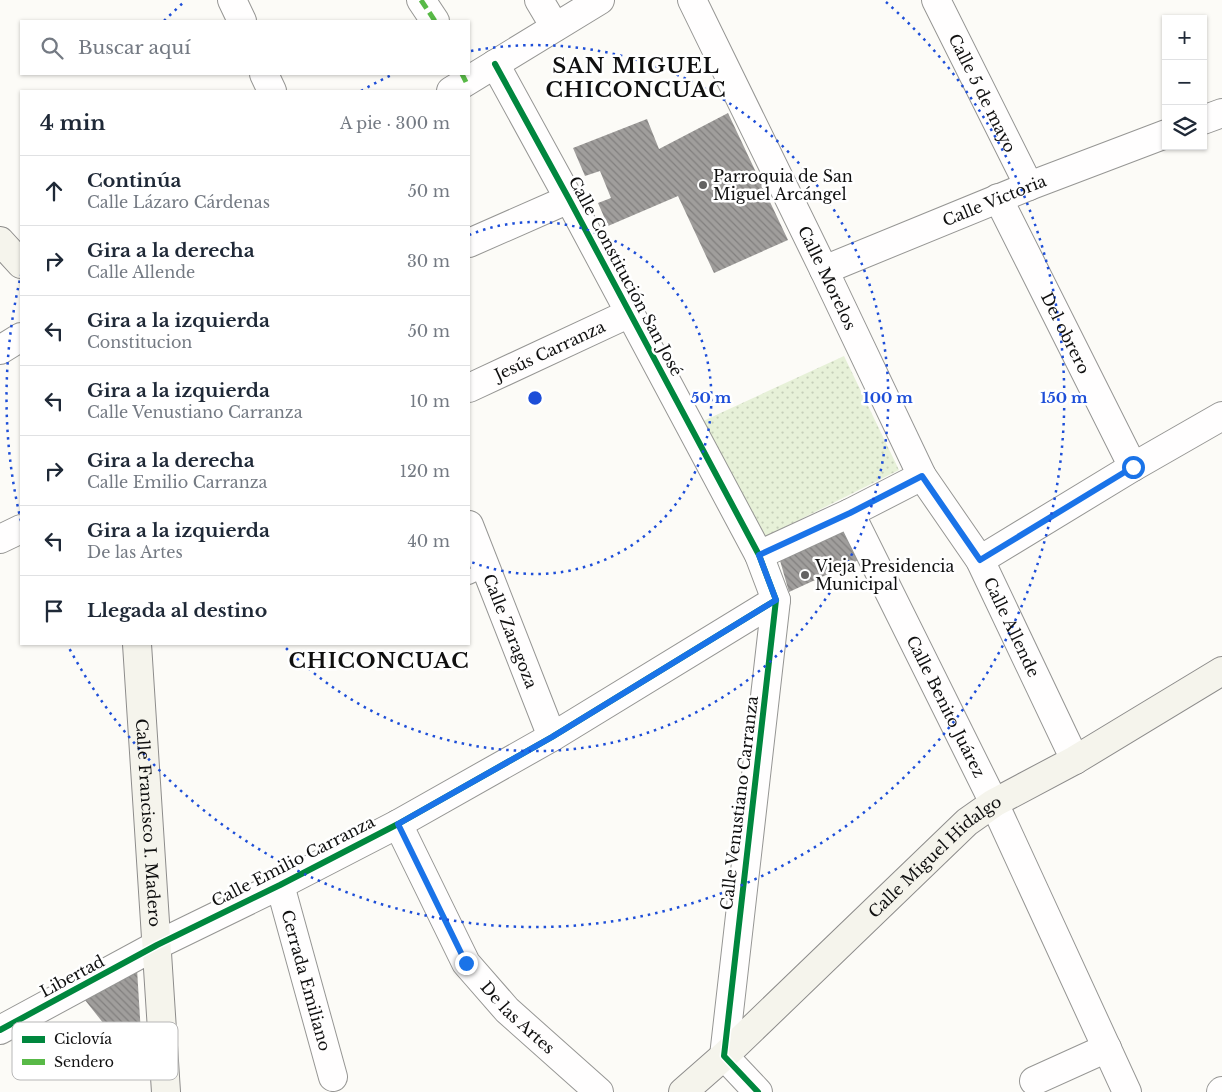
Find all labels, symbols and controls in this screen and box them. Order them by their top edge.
map controls [1162,15,1207,150]
button: + [1162,15,1207,60]
search box [20,20,470,75]
street label: Calle 5 de mayo [944,30,1021,156]
icon: search [38,34,66,62]
text: Buscar aquí [78,36,191,59]
district label: SAN MIGUEL CHICONCUAC [546,53,726,103]
button: − [1162,60,1207,105]
button: layers [1162,105,1207,150]
text: 4 min [40,110,106,136]
text: A pie · 300 m [340,113,450,133]
place label: Parroquia de San Miguel Arcángel [713,166,853,204]
text: Continúa [87,169,181,192]
street label: Calle Victoria [939,170,1049,230]
street label: Calle Constitución San José [565,173,687,379]
icon: ahead [40,177,68,205]
marker: Parroquia de San Miguel Arcángel [697,179,709,191]
text: 50 m [408,181,450,201]
text: Calle Lázaro Cárdenas [87,192,270,212]
street label: Calle Morelos [794,222,861,333]
text: Gira a la derecha [87,239,255,262]
icon: right [40,247,68,275]
text: 30 m [407,251,450,271]
text: Calle Allende [87,262,195,282]
street label: Del obrero [1037,289,1095,377]
text: Gira a la izquierda [87,309,270,332]
street label: Jesús Carranza [489,316,608,386]
icon: left [40,317,68,345]
text: 50 m [408,321,450,341]
text: Constitucion [87,332,192,352]
text: Gira a la izquierda [87,379,270,402]
icon: left [40,387,68,415]
text: 50 m [691,388,732,407]
text: 100 m [863,388,913,407]
text: 150 m [1040,388,1088,407]
centre of rings [526,389,544,407]
text: 10 m [410,391,450,411]
text: Calle Venustiano Carranza [87,402,303,422]
text: Gira a la derecha [87,449,255,472]
route start [1122,456,1145,479]
icon: right [40,457,68,485]
text: 120 m [400,461,450,481]
text: Calle Emilio Carranza [87,472,267,492]
text: Gira a la izquierda [87,519,270,542]
icon: left [40,527,68,555]
text: 40 m [407,531,450,551]
text: De las Artes [87,542,183,562]
place label: Vieja Presidencia Municipal [814,556,955,594]
marker: Vieja Presidencia Municipal [799,569,811,581]
street label: Calle Zaragoza [479,571,542,691]
street label: Calle Allende [980,574,1044,680]
icon: arrive [40,597,68,625]
text: Llegada al destino [87,599,267,622]
street label: Calle Benito Juárez [902,632,990,781]
district label: CHICONCUAC [289,648,469,674]
street label: Calle Venustiano Carranza [716,695,762,911]
street label: Calle Francisco I. Madero [132,718,165,927]
street label: Calle Miguel Hidalgo [864,791,1005,922]
street label: Calle Emilio Carranza [208,811,378,911]
street label: Cerrada Emiliano [277,908,335,1053]
street label: Libertad [36,951,108,1001]
route end [455,952,478,975]
street label: De las Artes [476,977,559,1058]
legend [12,1022,178,1080]
text: Ciclovía [54,1030,112,1048]
text: Sendero [54,1053,114,1071]

